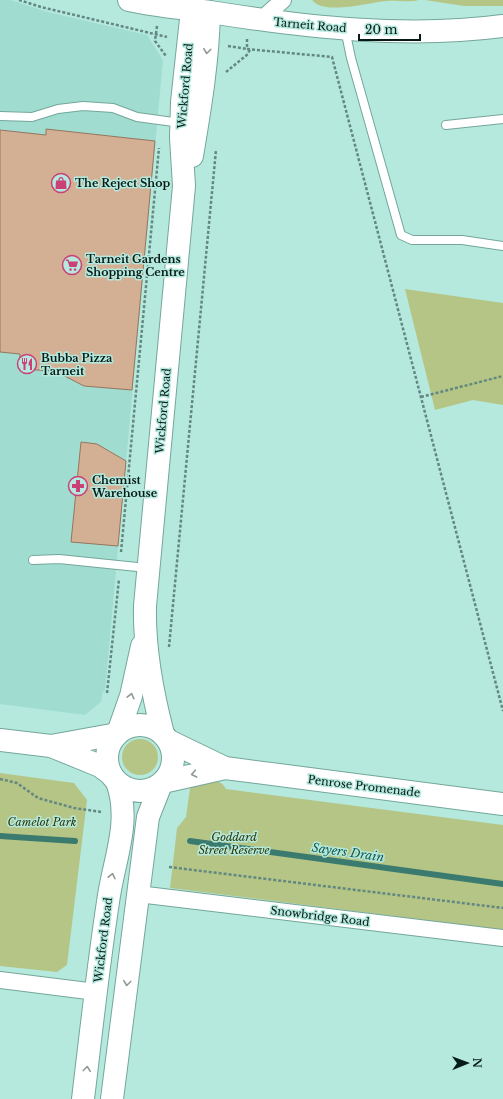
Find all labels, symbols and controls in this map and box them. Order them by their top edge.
street label: Tarneit Road [273,15,348,35]
scale bar [359,16,420,42]
text: 20 m [365,22,397,37]
street label: Wickford Road [174,42,196,130]
one-way arrow [203,48,212,54]
shop icon: The Reject Shop [50,172,72,194]
place label: The Reject Shop [75,176,170,190]
place label: Tarneit Gardens Shopping Centre [86,252,185,279]
supermarket icon: Tarneit Gardens Shopping Centre [61,254,83,276]
place label: Bubba Pizza Tarneit [41,351,113,378]
restaurant icon: Bubba Pizza Tarneit [16,353,38,375]
street label: Wickford Road [152,367,174,455]
place label: Chemist Warehouse [91,473,158,500]
pharmacy icon: Chemist Warehouse [67,475,89,497]
one-way arrow [126,693,134,699]
one-way arrow [191,770,197,778]
street label: Penrose Promenade [307,772,421,800]
park label: Camelot Park [8,815,77,829]
park label: Goddard Street Reserve [198,830,270,857]
water label: Sayers Drain [311,840,386,865]
one-way arrow [108,873,116,880]
street label: Wickford Road [91,896,115,984]
street label: Snowbridge Road [270,903,371,929]
one-way arrow [123,980,132,986]
north arrow [447,1043,487,1083]
text: N [470,1058,484,1069]
one-way arrow [82,1066,91,1072]

